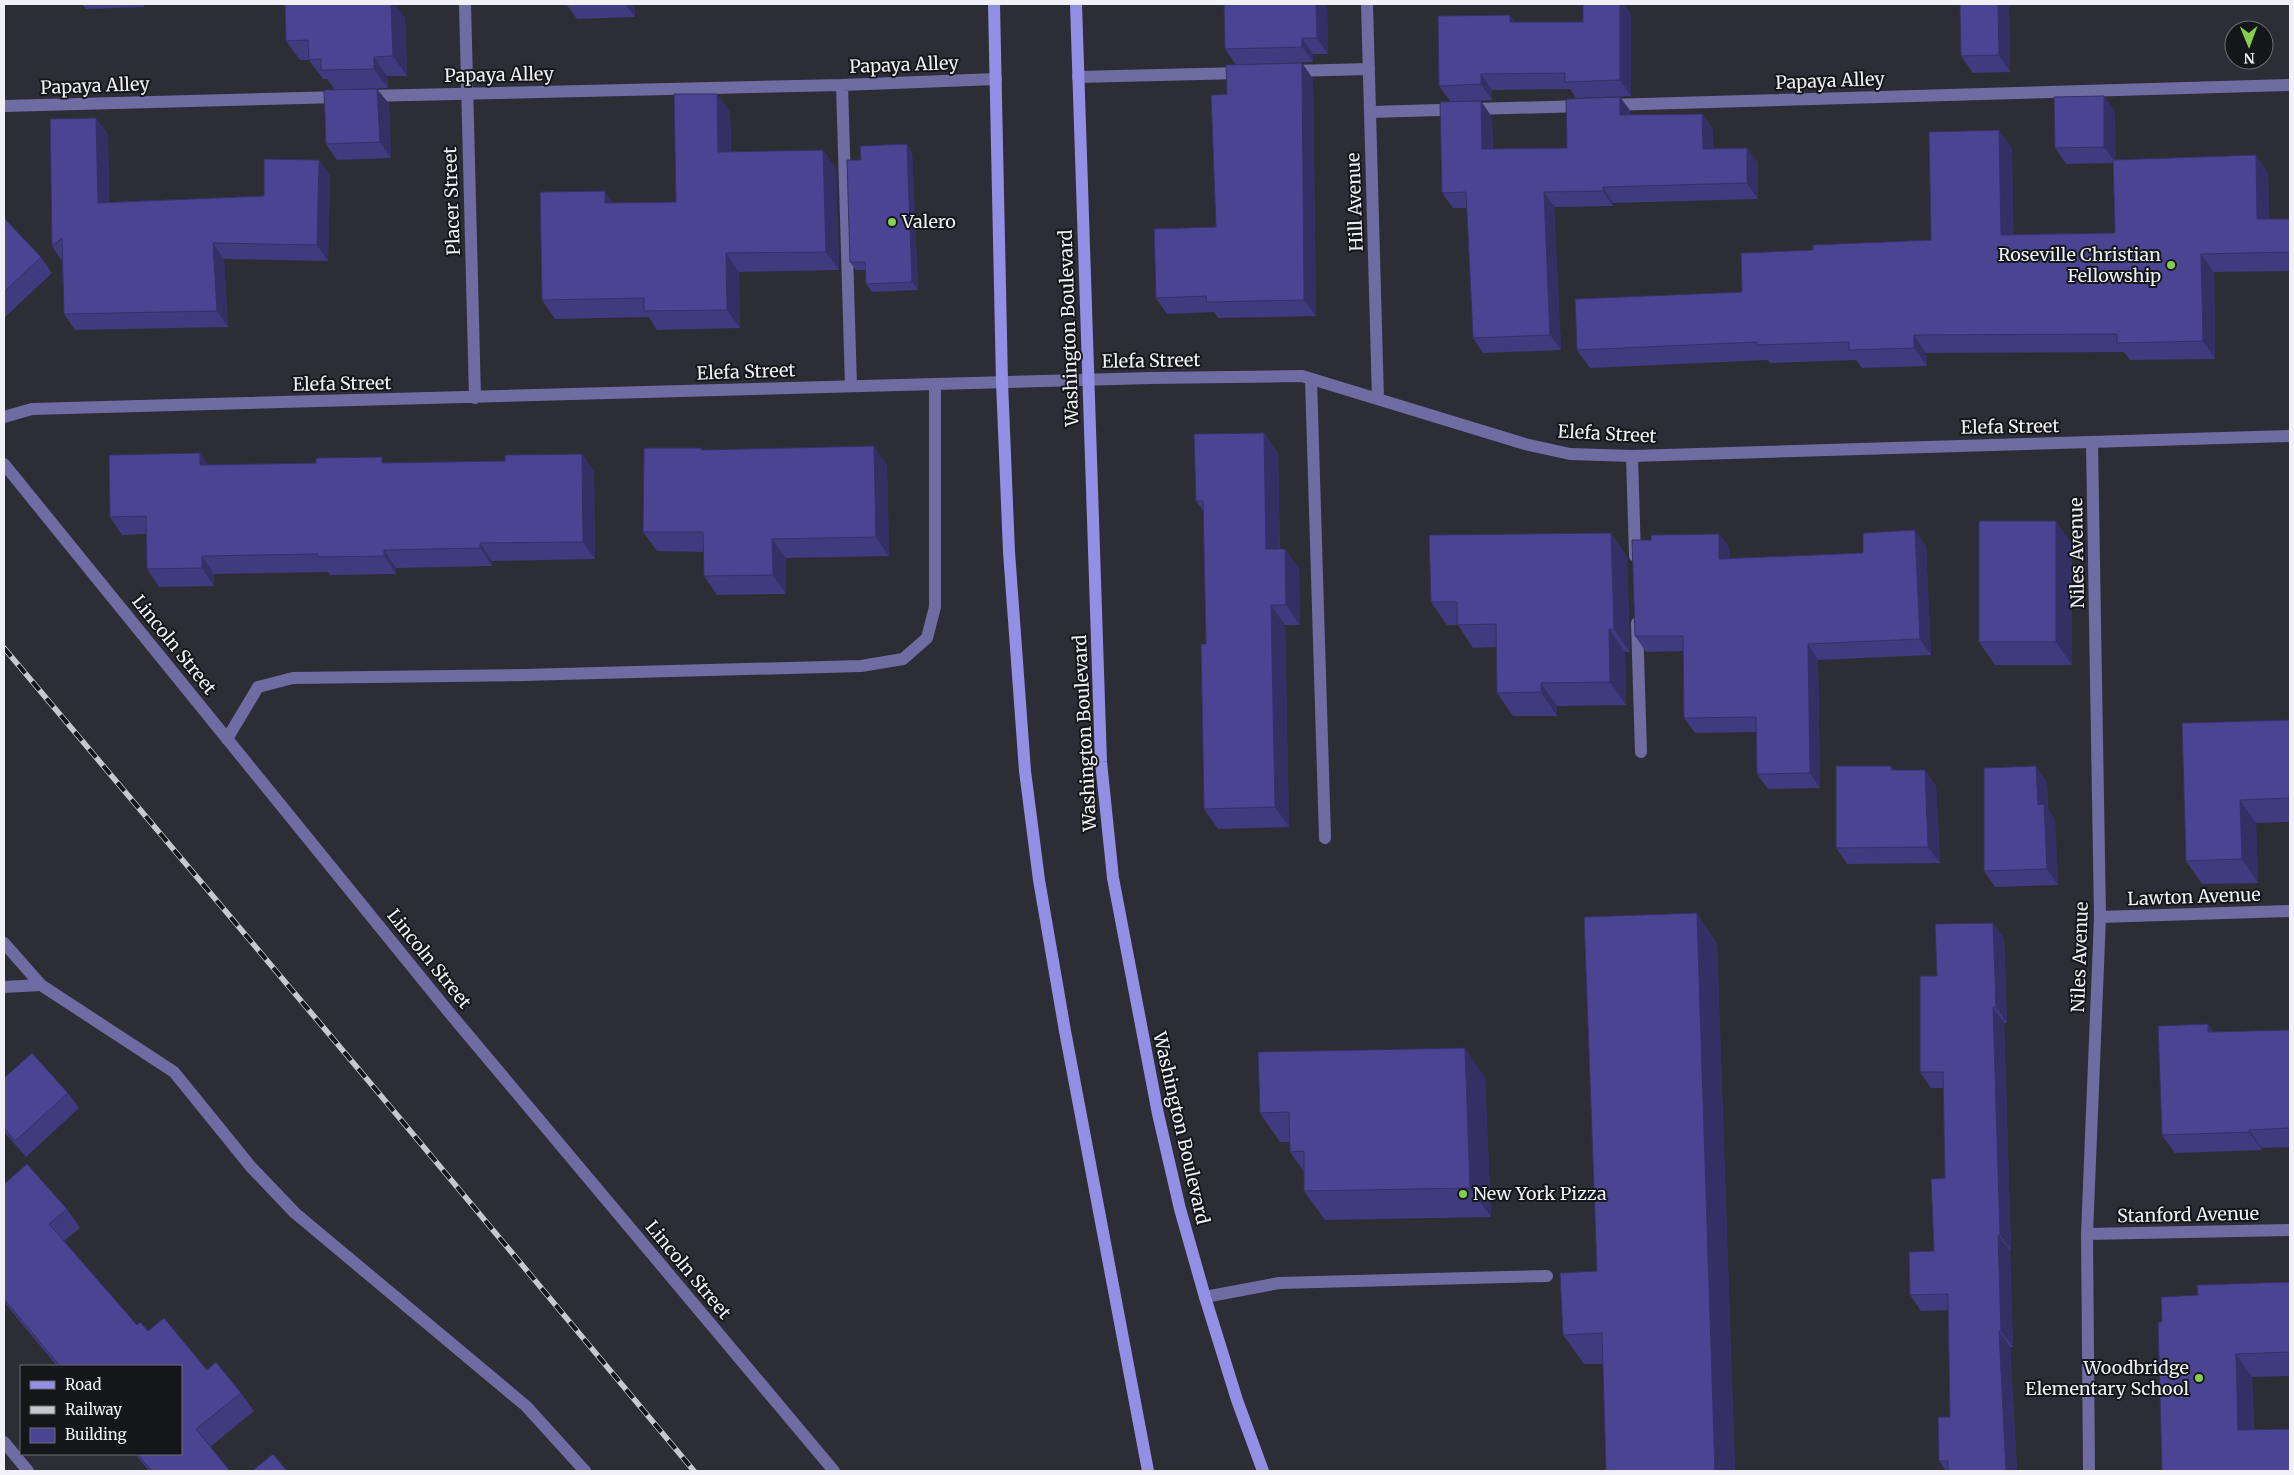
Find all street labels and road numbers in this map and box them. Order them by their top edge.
street label: Papaya Alley [849,51,960,78]
street label: Papaya Alley [444,62,555,87]
street label: Papaya Alley [1775,67,1886,94]
street label: Papaya Alley [40,72,151,99]
street label: Placer Street [438,146,465,256]
street label: Hill Avenue [1341,152,1368,252]
street label: Washington Boulevard [1054,229,1083,428]
street label: Elefa Street [1101,348,1201,373]
street label: Elefa Street [696,358,796,385]
street label: Elefa Street [292,371,392,396]
street label: Elefa Street [1960,414,2060,439]
street label: Elefa Street [1557,419,1657,448]
street label: Niles Avenue [2064,497,2089,609]
street label: Lincoln Street [127,590,222,699]
street label: Washington Boulevard [1068,634,1101,833]
street label: Lawton Avenue [2127,883,2261,910]
street label: Niles Avenue [2066,901,2093,1013]
street label: Lincoln Street [382,904,477,1013]
street label: Washington Boulevard [1148,1028,1215,1227]
street label: Stanford Avenue [2117,1202,2259,1227]
street label: Lincoln Street [641,1216,736,1324]

